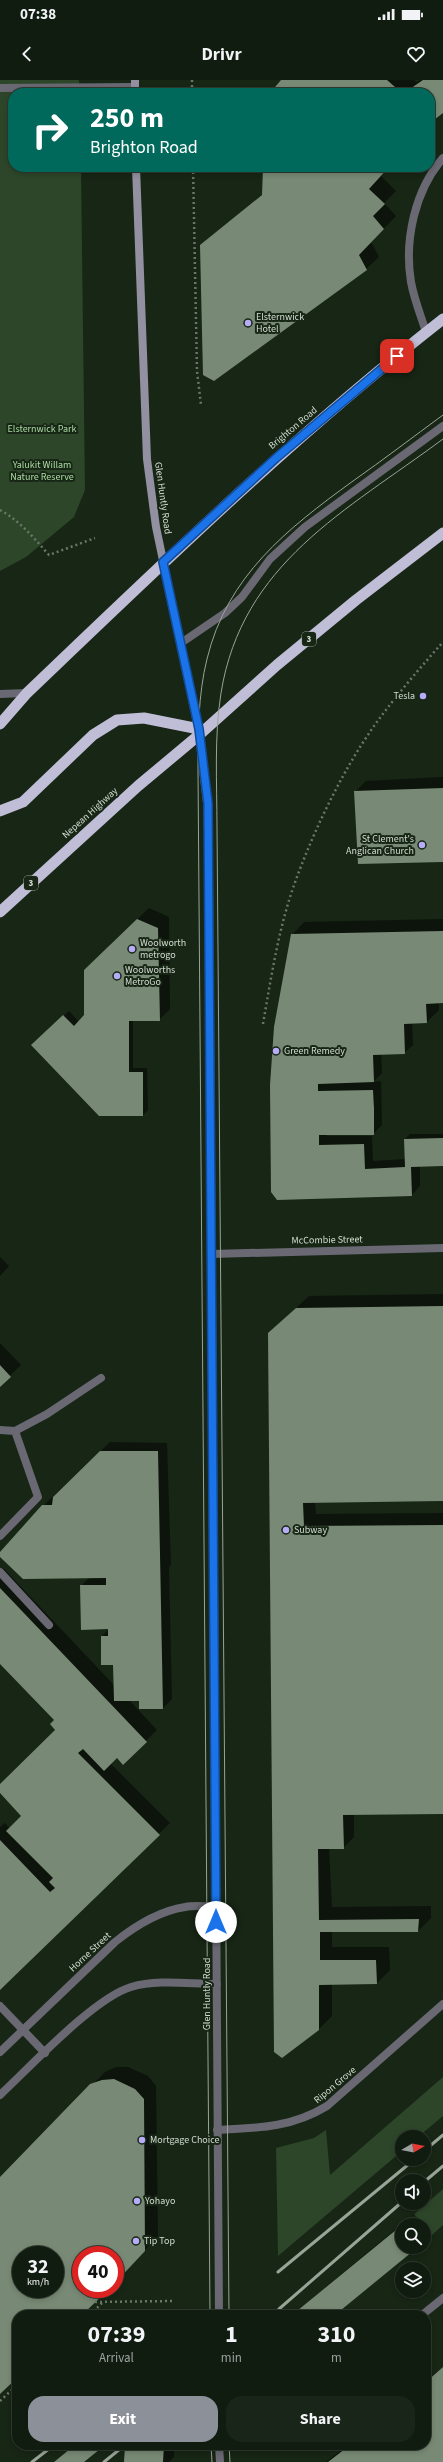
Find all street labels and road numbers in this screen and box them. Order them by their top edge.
street label: Brighton Road [266,403,320,453]
street label: Glen Huntly Road [151,461,175,535]
road number: 3 [302,632,316,646]
street label: Nepean Highway [59,784,121,842]
road number: 3 [24,876,38,890]
street label: McCombie Street [291,1232,363,1248]
street label: Horne Street [66,1928,115,1975]
street label: Glen Huntly Road [200,1958,214,2030]
street label: Ripon Grove [311,2063,359,2107]

